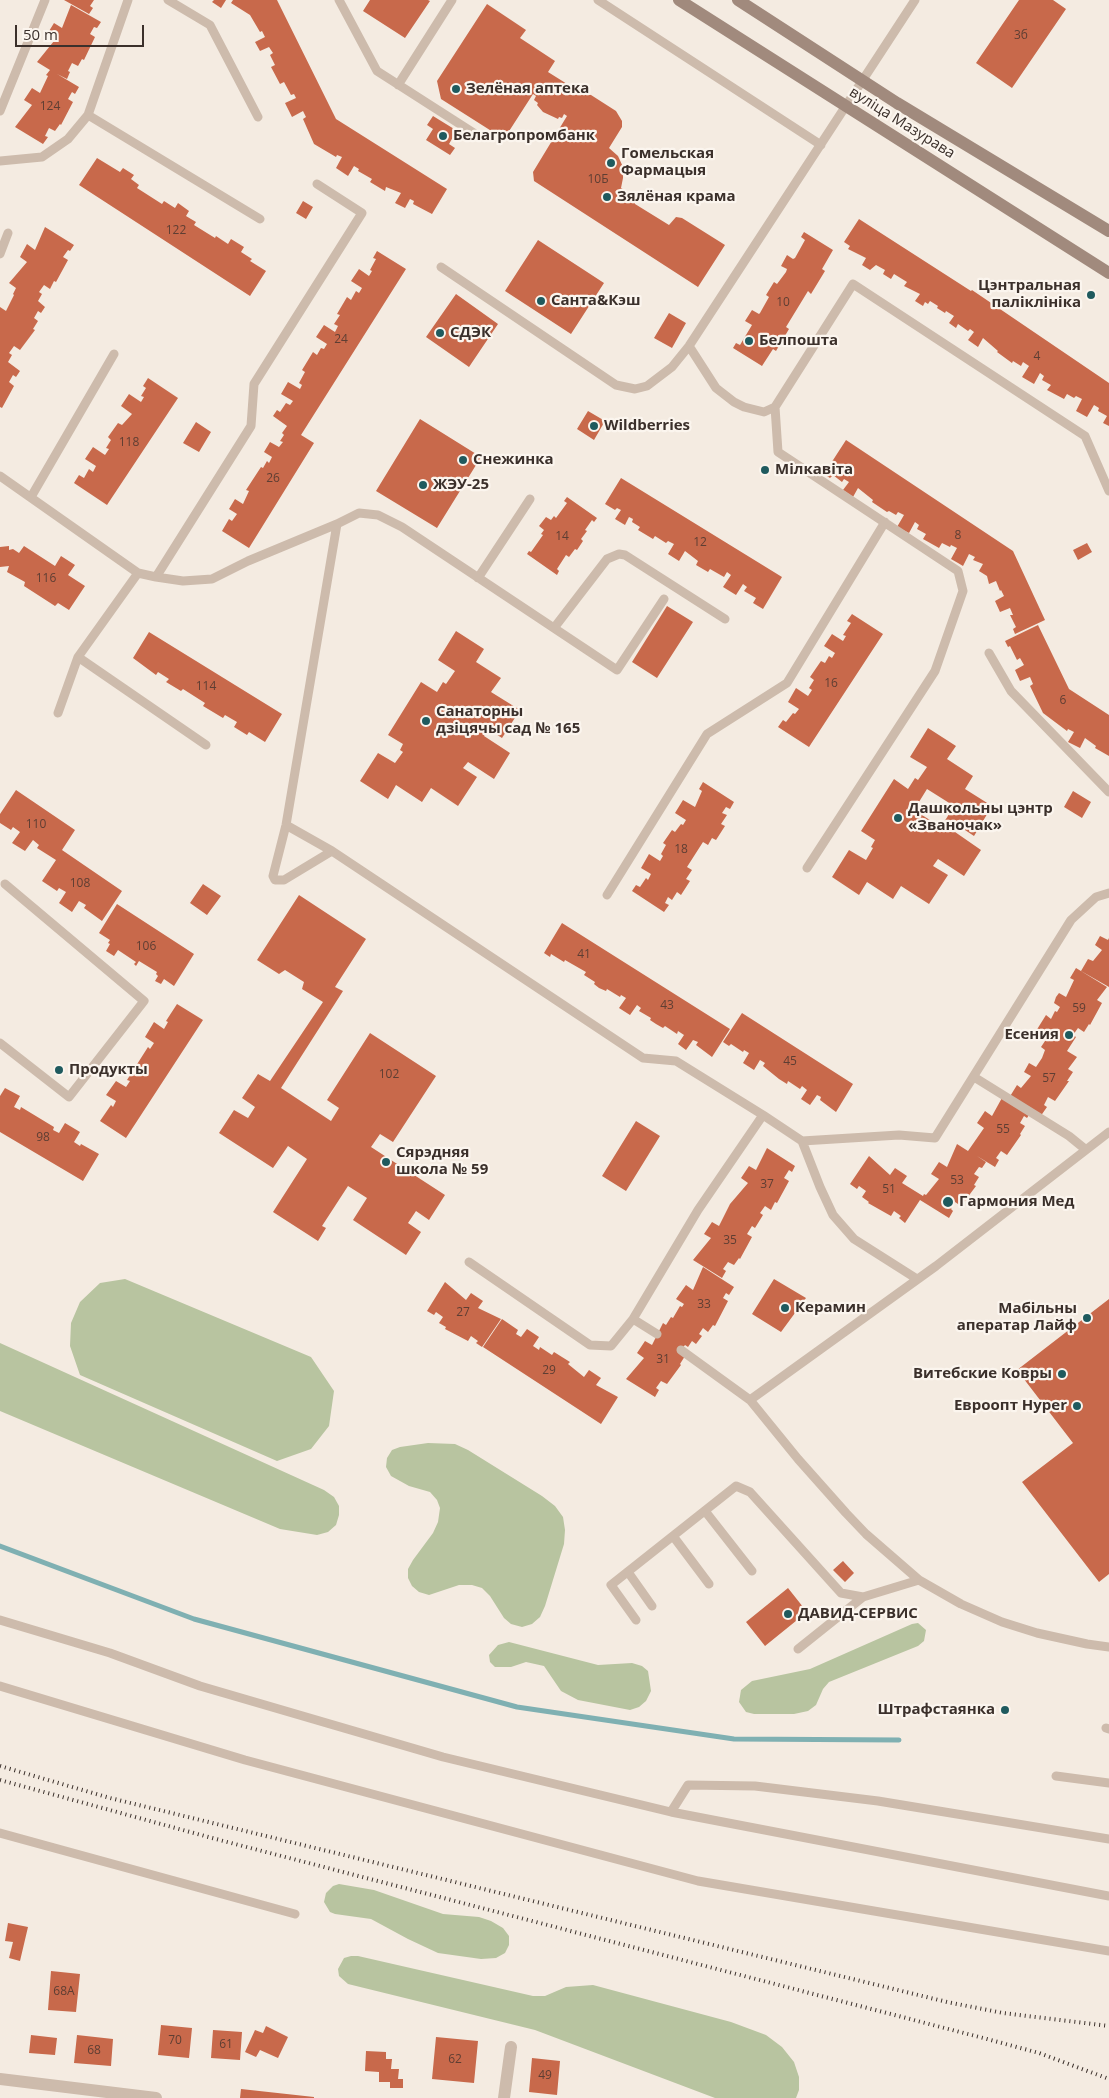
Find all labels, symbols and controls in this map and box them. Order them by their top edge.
scale bar [18,15,146,47]
text: 50 m [23,24,58,44]
house number: 3б [1014,29,1028,43]
place label: Зелёная аптека [466,80,589,98]
marker: Зелёная аптека [450,83,462,95]
street label: вуліца Мазурава [846,83,958,163]
house number: 124 [40,100,60,114]
place label: Белагропромбанк [453,127,595,145]
marker: Белагропромбанк [437,130,449,142]
place label: Гомельская Фармацыя [621,145,714,180]
marker: Гомельская Фармацыя [605,157,617,169]
house number: 10Б [587,173,609,187]
place label: Зялёная крама [617,188,735,206]
marker: Зялёная крама [601,191,613,203]
house number: 122 [166,224,186,238]
place label: Цэнтральная паліклініка [978,277,1081,312]
marker: Цэнтральная паліклініка [1085,289,1097,301]
place label: Санта&Кэш [551,292,640,310]
marker: Санта&Кэш [535,295,547,307]
house number: 10 [776,296,790,310]
place label: СДЭК [450,324,491,342]
marker: СДЭК [434,327,446,339]
place label: Белпошта [759,332,838,350]
house number: 24 [334,333,348,347]
marker: Белпошта [743,335,755,347]
house number: 4 [1034,350,1040,364]
place label: Wildberries [604,417,690,435]
marker: Wildberries [588,420,600,432]
house number: 118 [119,436,139,450]
place label: Снежинка [473,451,554,469]
marker: Снежинка [457,454,469,466]
place label: Мілкавіта [775,461,853,479]
marker: Мілкавіта [759,464,771,476]
house number: 26 [266,472,280,486]
place label: ЖЭУ-25 [433,476,489,494]
marker: ЖЭУ-25 [417,479,429,491]
house number: 8 [955,529,961,543]
house number: 14 [555,530,569,544]
house number: 12 [693,536,707,550]
house number: 116 [36,572,56,586]
house number: 16 [824,677,838,691]
house number: 114 [196,680,216,694]
house number: 6 [1060,694,1066,708]
place label: Санаторны дзіцячы сад № 165 [436,703,580,738]
marker: Санаторны дзіцячы сад № 165 [420,715,432,727]
place label: Дашкольны цэнтр «Званочак» [908,800,1053,835]
marker: Дашкольны цэнтр «Званочак» [892,812,904,824]
house number: 110 [26,818,46,832]
house number: 18 [674,843,688,857]
house number: 108 [70,877,90,891]
house number: 106 [136,940,156,954]
house number: 41 [577,948,591,962]
house number: 43 [660,999,674,1013]
house number: 59 [1072,1002,1086,1016]
place label: Есения [1004,1026,1059,1044]
marker: Есения [1063,1029,1075,1041]
house number: 45 [783,1055,797,1069]
place label: Продукты [69,1061,148,1079]
marker: Продукты [53,1064,65,1076]
house number: 102 [379,1068,399,1082]
house number: 57 [1042,1072,1056,1086]
house number: 55 [996,1123,1010,1137]
house number: 98 [36,1131,50,1145]
place label: Сярэдняя школа № 59 [396,1144,488,1179]
marker: Сярэдняя школа № 59 [380,1156,392,1168]
house number: 53 [950,1174,964,1188]
house number: 37 [760,1178,774,1192]
house number: 51 [882,1183,896,1197]
place label: Гармония Мед [959,1193,1074,1211]
marker: Гармония Мед [941,1195,955,1209]
house number: 35 [723,1234,737,1248]
house number: 33 [697,1298,711,1312]
place label: Керамин [795,1299,866,1317]
place label: Мабільны аператар Лайф [957,1300,1077,1335]
marker: Керамин [779,1302,791,1314]
house number: 27 [456,1306,470,1320]
marker: Мабільны аператар Лайф [1081,1312,1093,1324]
house number: 31 [656,1353,670,1367]
house number: 29 [542,1364,556,1378]
place label: Витебские Ковры [913,1365,1052,1383]
marker: Витебские Ковры [1056,1368,1068,1380]
place label: Евроопт Hyper [954,1397,1067,1415]
marker: Евроопт Hyper [1071,1400,1083,1412]
place label: ДАВИД-СЕРВИС [798,1605,918,1623]
marker: ДАВИД-СЕРВИС [782,1608,794,1620]
place label: Штрафстаянка [878,1701,995,1719]
marker: Штрафстаянка [999,1704,1011,1716]
house number: 68А [53,1985,75,1999]
house number: 70 [168,2034,182,2048]
house number: 61 [219,2038,233,2052]
house number: 68 [87,2044,101,2058]
house number: 62 [448,2053,462,2067]
house number: 49 [538,2069,552,2083]

